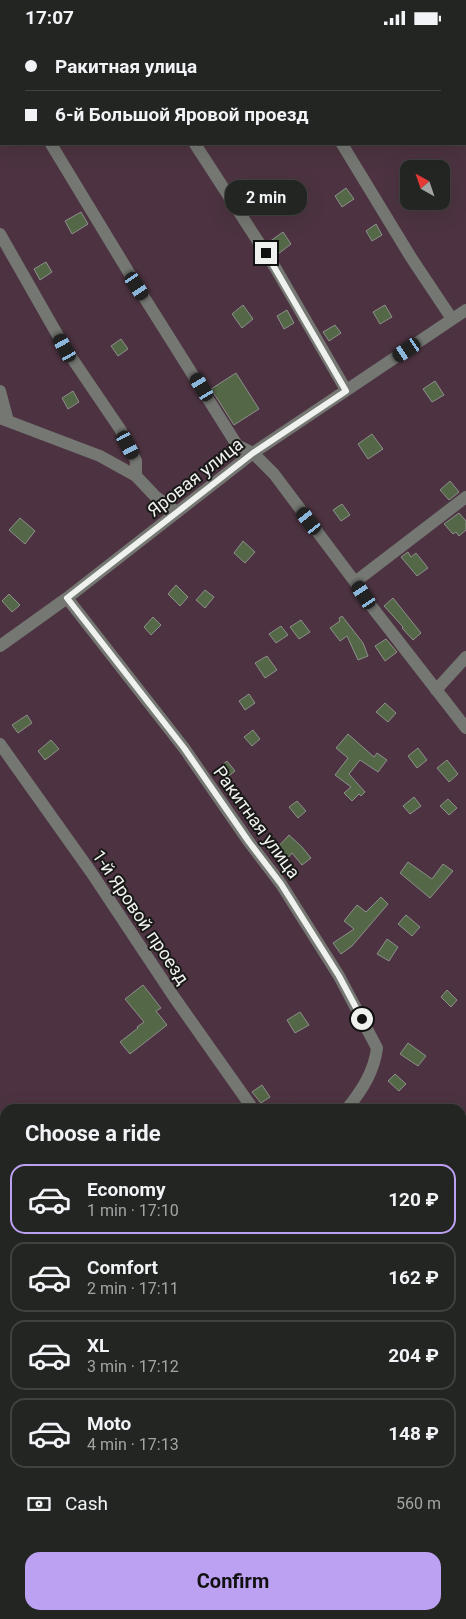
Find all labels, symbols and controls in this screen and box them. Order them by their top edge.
text: 17:07 [25,6,74,29]
text: Ракитная улица [55,55,197,78]
text: 6-й Большой Яровой проезд [55,103,308,126]
north arrow [400,160,450,210]
map controls [400,160,450,210]
callout: 2 min [225,181,307,215]
text: 2 min [246,188,286,207]
route end [255,242,277,264]
car [122,269,151,303]
car [51,331,78,365]
car [390,335,423,365]
car [187,370,216,404]
car [114,428,141,462]
street label: Яровая улица [143,433,247,521]
car [293,505,324,537]
car [349,578,378,612]
street label: Ракитная улица [209,762,305,882]
street label: 1-й Яровой проезд [88,846,194,988]
route start [351,1008,373,1030]
text: Choose a ride [25,1121,161,1146]
icon: car [27,1177,72,1222]
text: Economy [87,1178,166,1201]
text: 120 ₽ [388,1188,439,1211]
text: 1 min · 17:10 [87,1201,179,1220]
icon: car [27,1255,72,1300]
text: Comfort [87,1256,158,1279]
text: 162 ₽ [388,1266,439,1289]
text: 2 min · 17:11 [87,1279,179,1298]
icon: car [27,1333,72,1378]
text: XL [87,1334,109,1357]
text: 204 ₽ [388,1344,439,1367]
text: 3 min · 17:12 [87,1357,179,1376]
icon: car [27,1411,72,1456]
text: Moto [87,1412,131,1435]
text: 148 ₽ [388,1422,439,1445]
text: 4 min · 17:13 [87,1435,179,1454]
icon: cash [25,1490,53,1518]
text: Cash [65,1492,108,1515]
text: 560 m [396,1494,441,1513]
button: Confirm [25,1552,441,1610]

